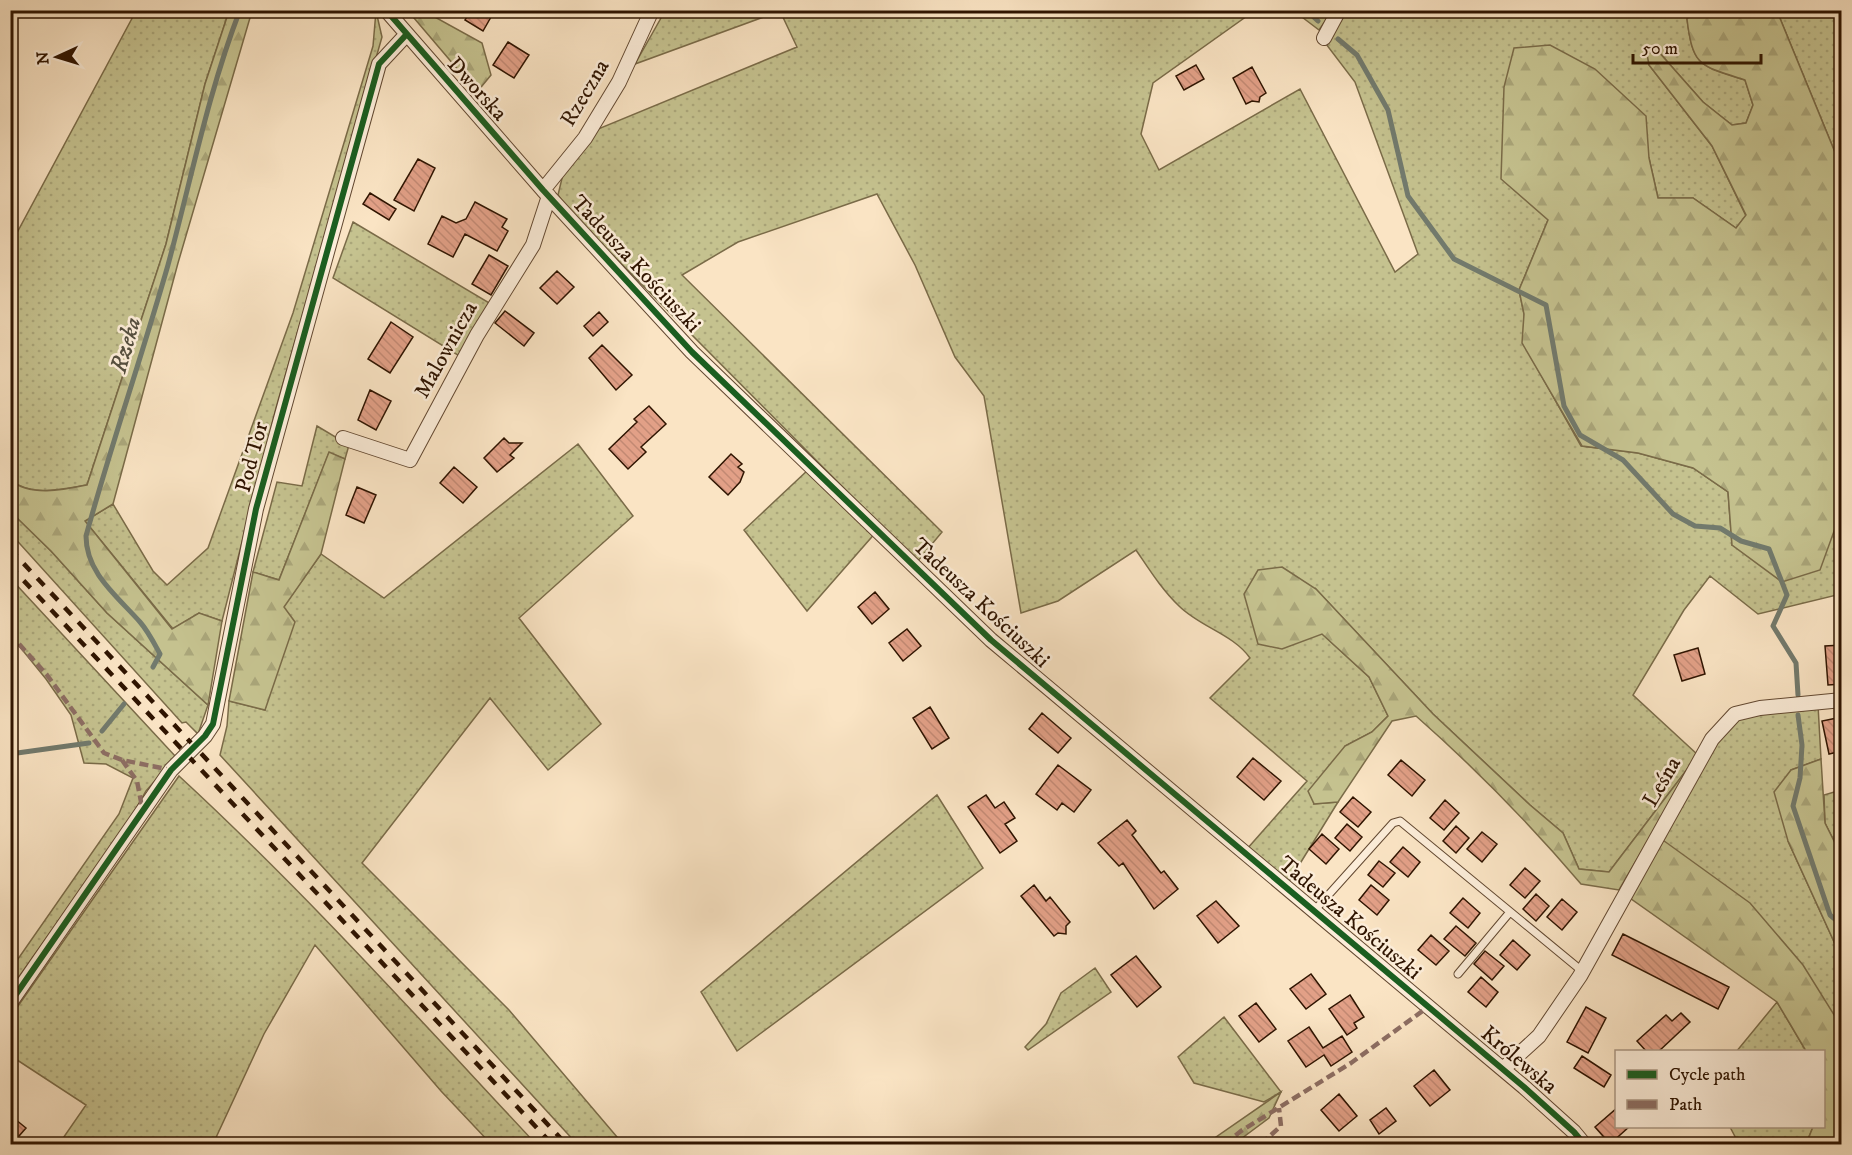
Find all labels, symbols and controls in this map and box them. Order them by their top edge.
north arrow [27,27,87,87]
scale bar [1633,27,1760,65]
text: 50 m [1642,38,1678,60]
text: N [33,51,53,65]
street label: Dworska [441,51,513,127]
street label: Rzeczna [555,54,616,131]
street label: Tadeusza Kościuszki [565,190,707,338]
street label: Malownicza [408,296,484,403]
water label: Rzeka [103,314,148,377]
street label: Pod Tor [230,418,275,495]
street label: Tadeusza Kościuszki [907,532,1055,674]
street label: Leśna [1637,752,1687,812]
street label: Tadeusza Kościuszki [1273,850,1427,986]
street label: Królewska [1475,1020,1563,1100]
legend [1615,1050,1825,1128]
text: Cycle path [1669,1064,1746,1086]
text: Path [1669,1094,1703,1116]

